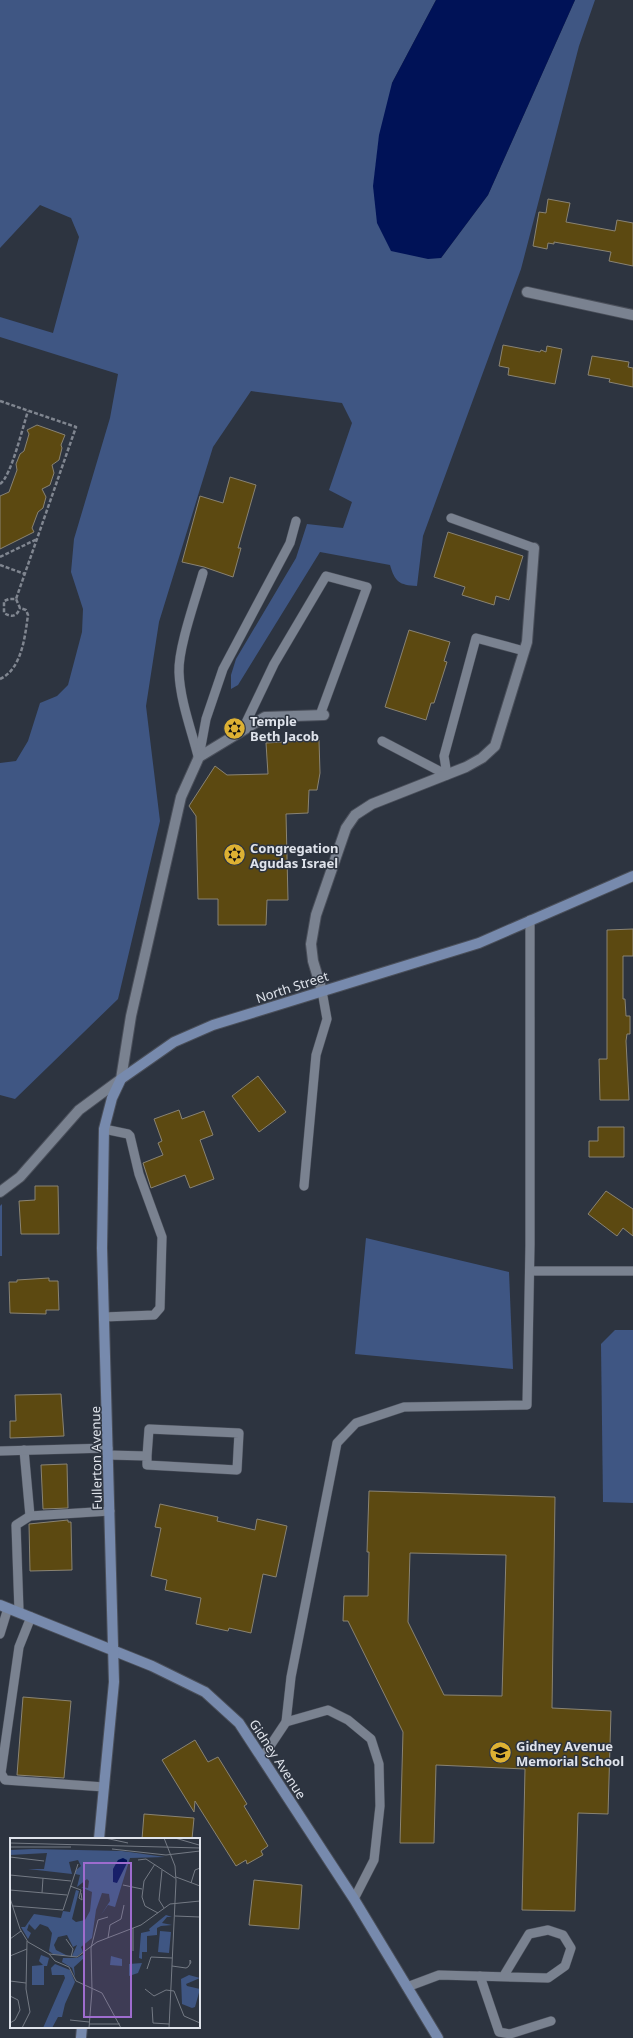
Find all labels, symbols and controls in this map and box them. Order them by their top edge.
place label: Temple Beth Jacob [250,712,319,745]
synagogue icon: Temple Beth Jacob [222,715,248,741]
place label: Congregation Agudas Israel [250,839,339,872]
synagogue icon: Congregation Agudas Israel [221,842,247,868]
street label: North Street [253,967,331,1007]
street label: Fullerton Avenue [86,1406,106,1510]
street label: Gidney Avenue [246,1716,310,1802]
place label: Gidney Avenue Memorial School [516,1737,624,1770]
school or university icon: Gidney Avenue Memorial School [488,1740,514,1766]
inset map [10,1838,200,2028]

